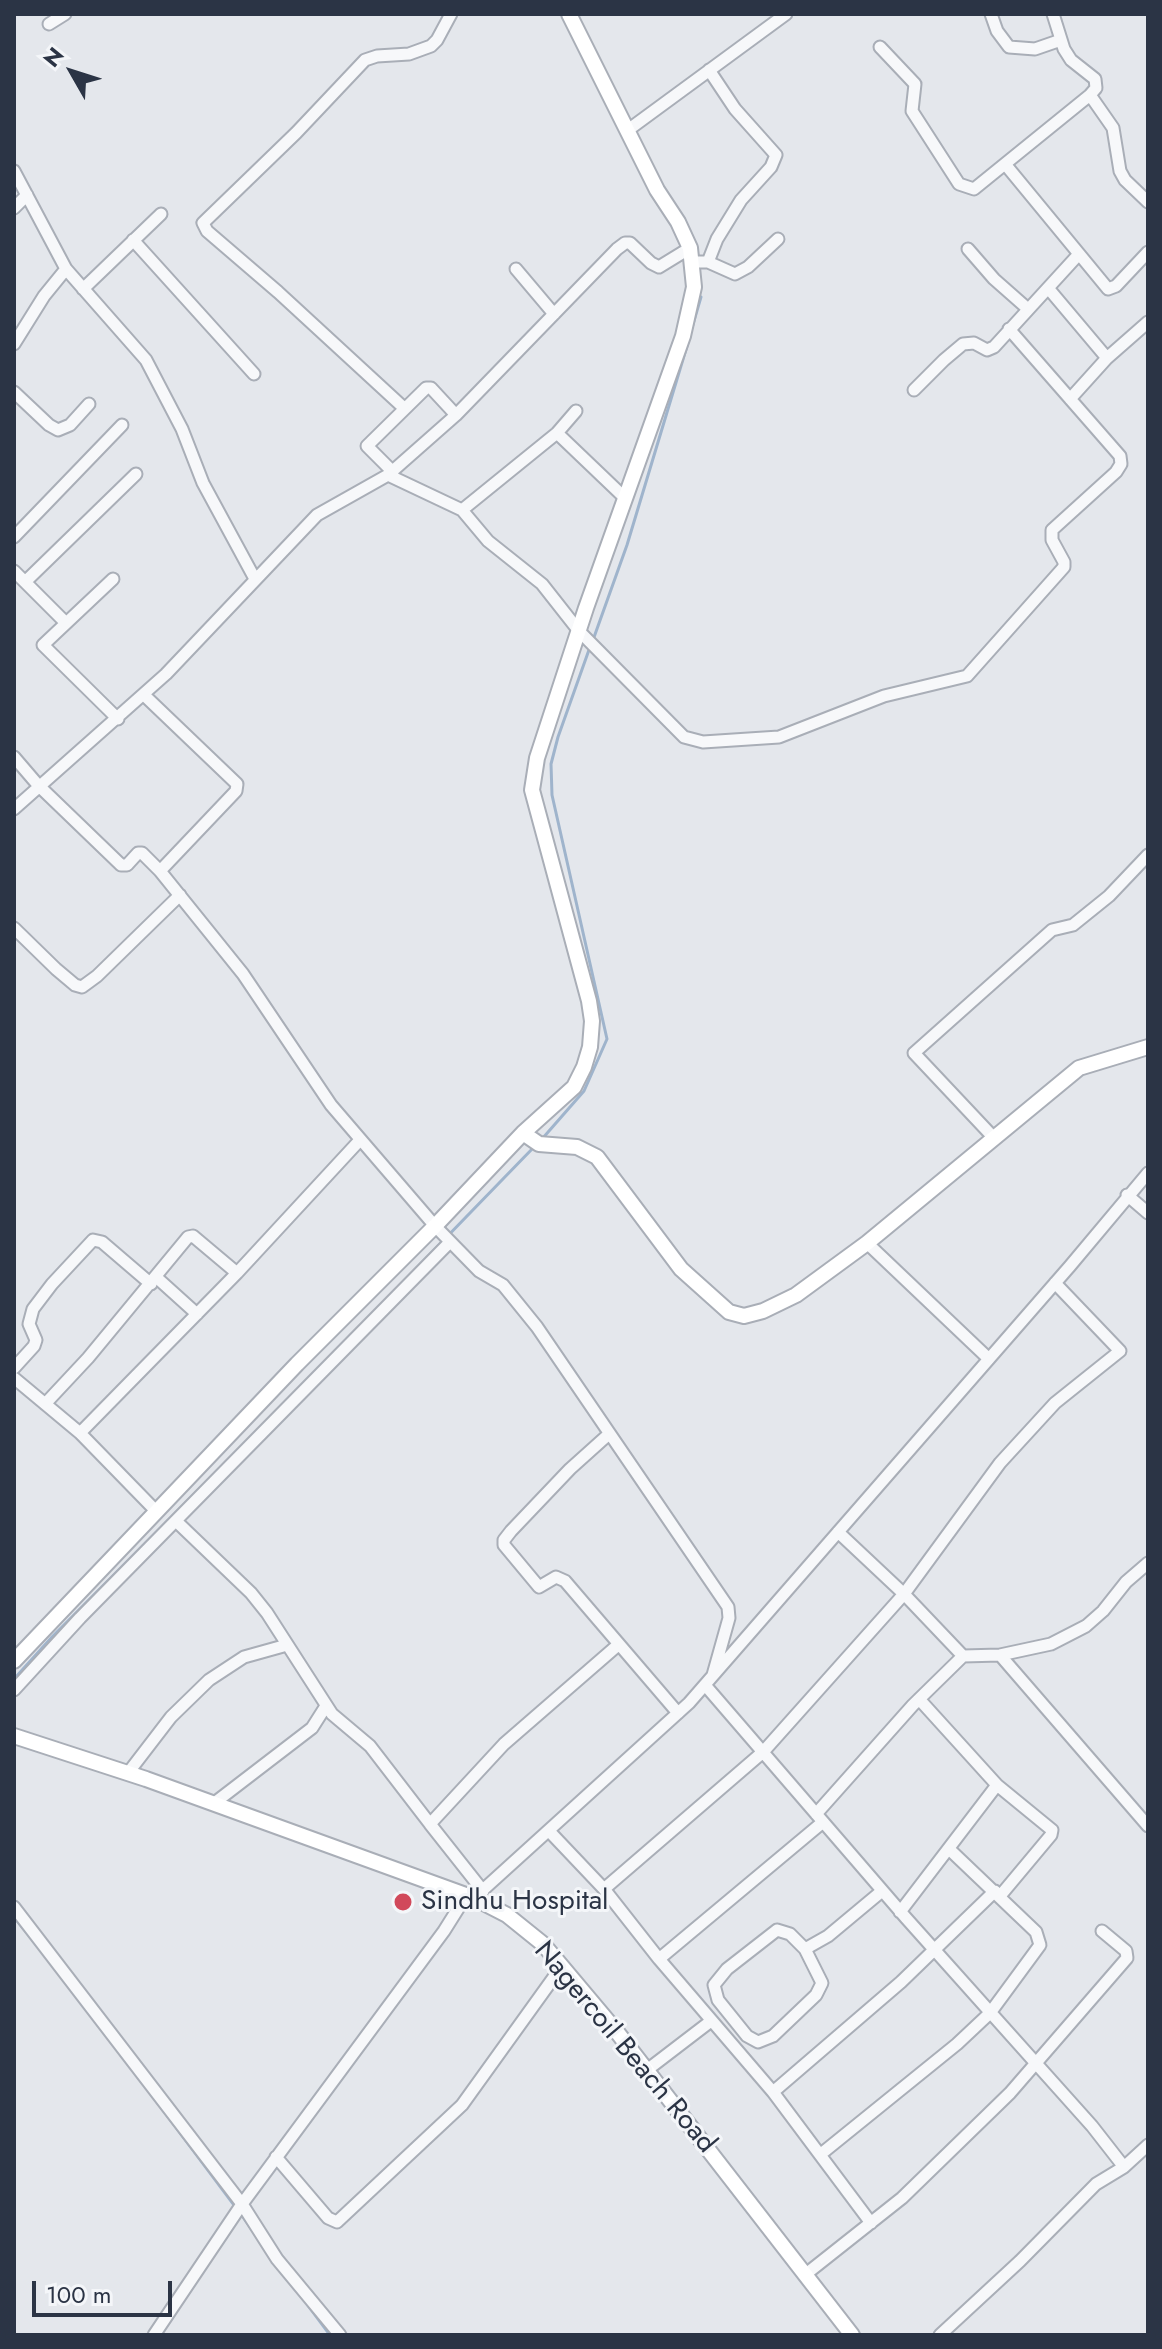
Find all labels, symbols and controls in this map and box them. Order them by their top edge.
north arrow [32,32,112,112]
text: N [35,40,71,74]
place label: Sindhu Hospital [421,1885,609,1919]
marker: Sindhu Hospital [392,1891,414,1913]
street label: Nagercoil Beach Road [526,1935,722,2161]
scale bar [36,2265,176,2315]
text: 100 m [46,2277,112,2312]

